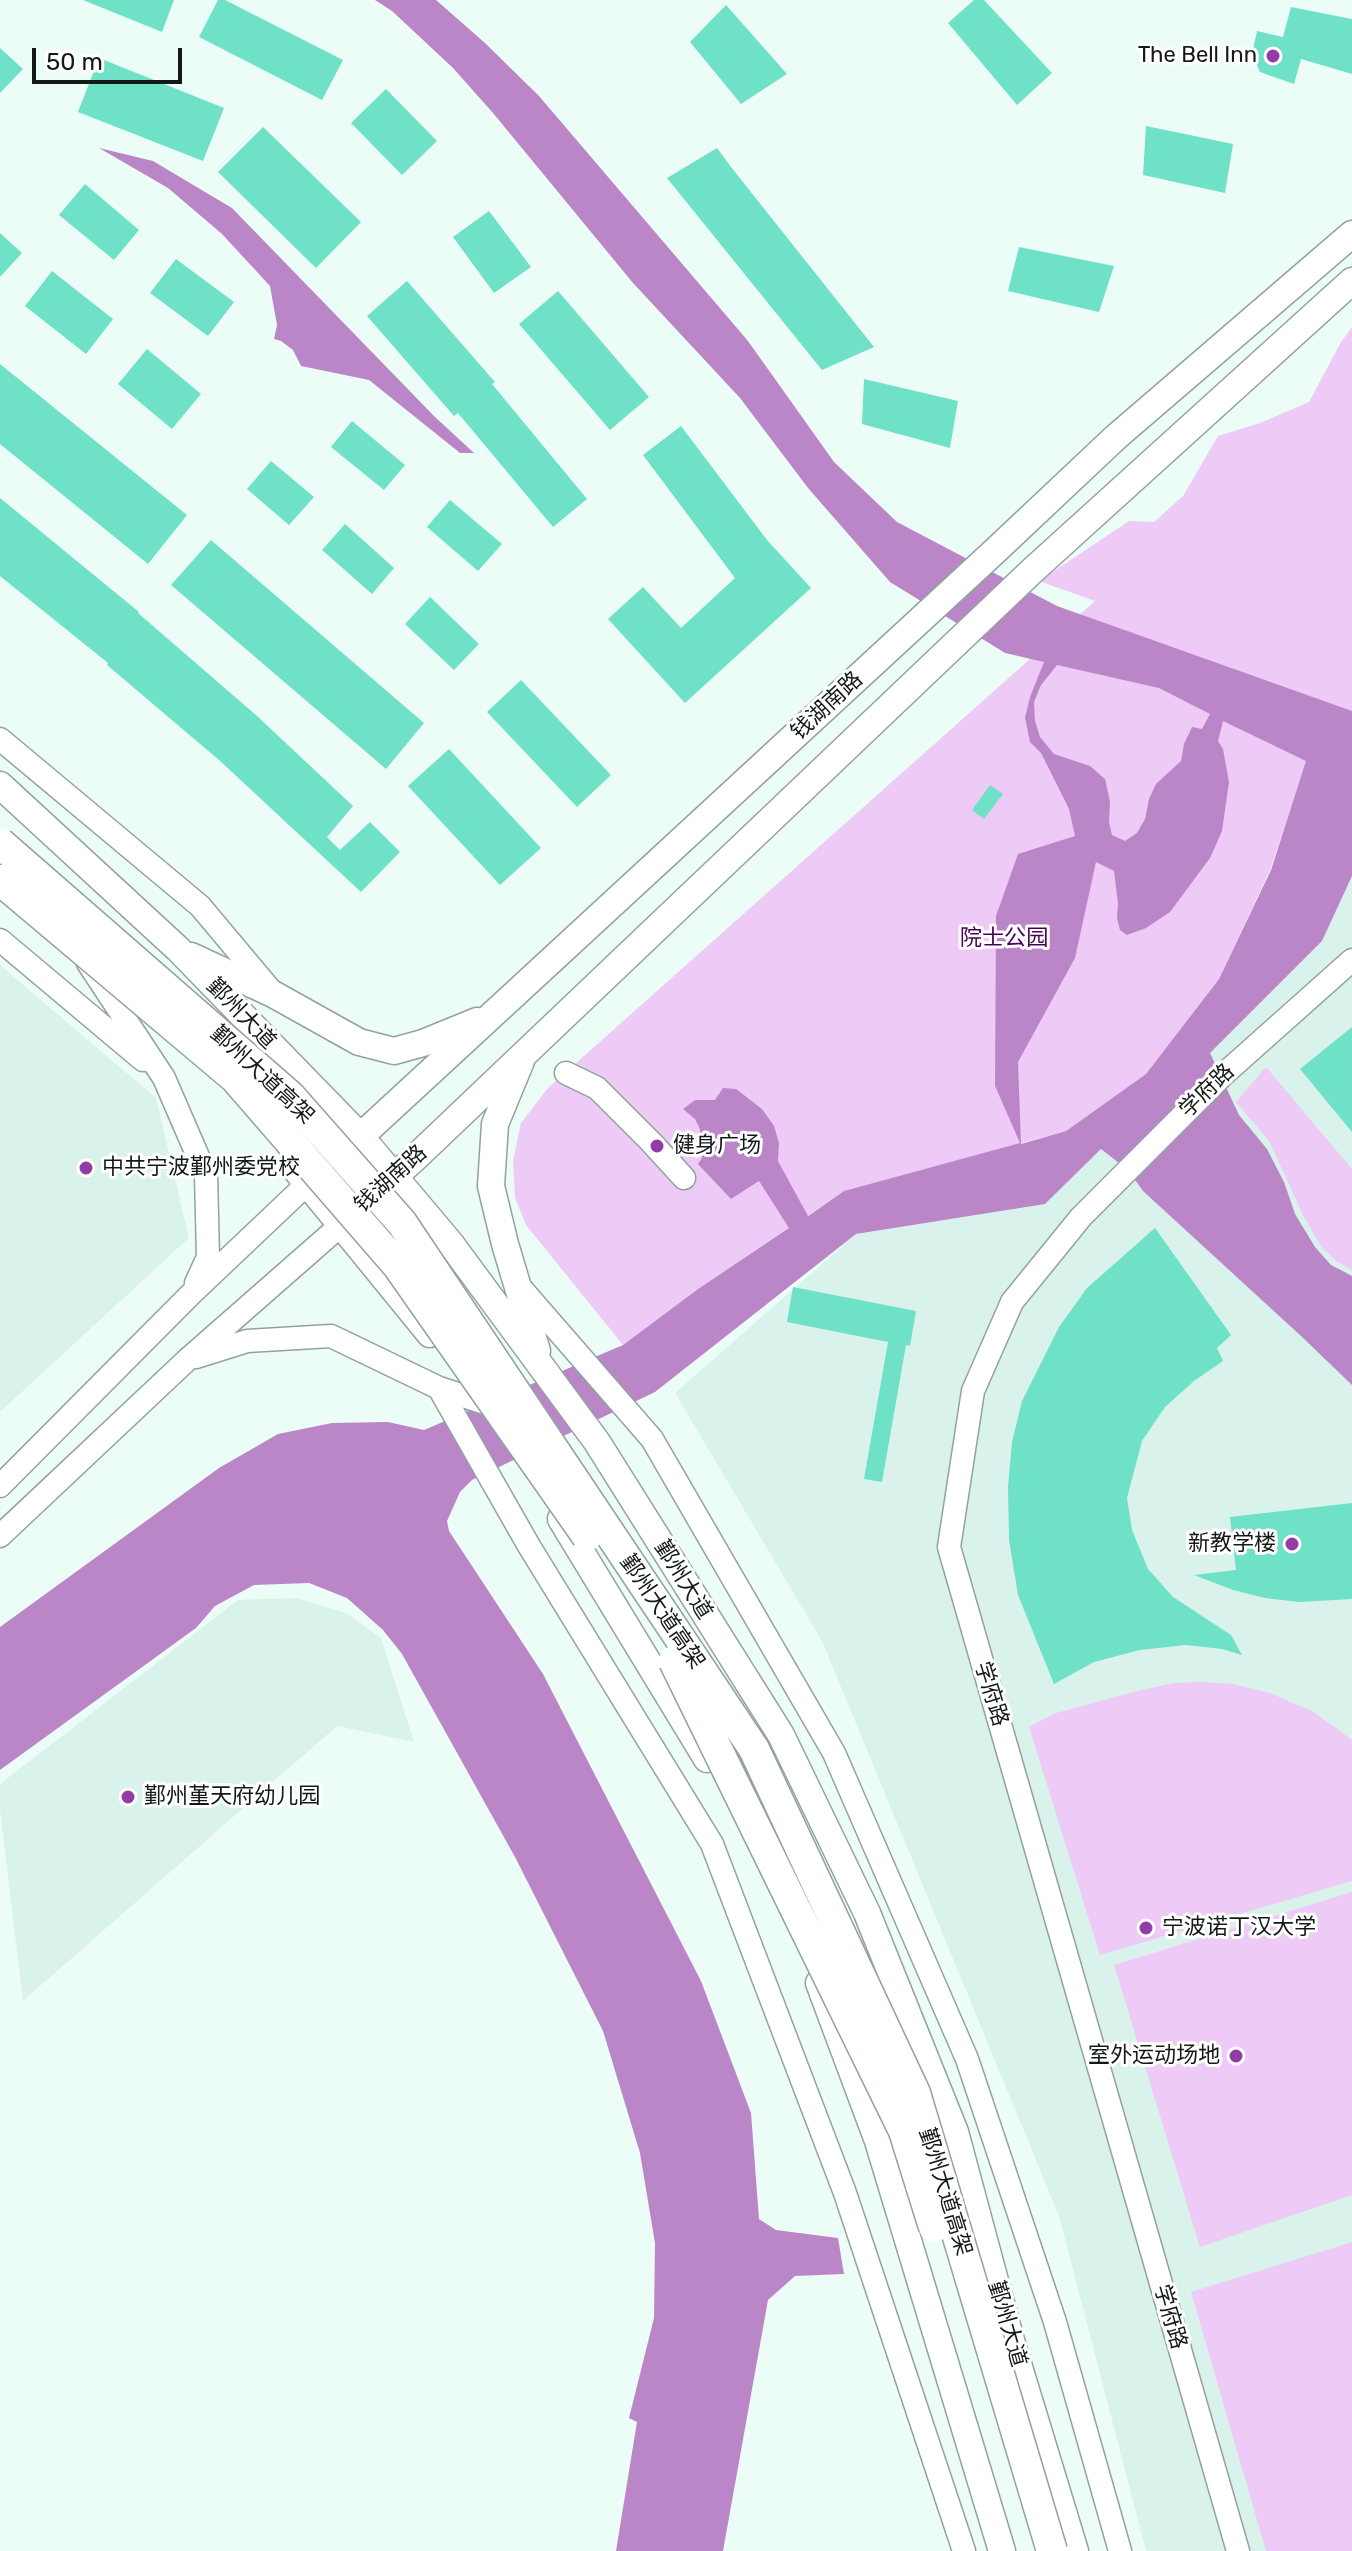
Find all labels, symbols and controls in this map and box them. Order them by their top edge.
scale bar [36,32,186,82]
place label: The Bell Inn [1138,43,1257,69]
marker: The Bell Inn [1264,47,1282,65]
text: 50 m [46,48,103,76]
street label: 钱湖南路 [786,666,868,746]
park label: 院士公园 [960,926,1048,952]
street label: 鄞州大道 [201,973,281,1055]
street label: 鄞州大道高架 [205,1020,319,1130]
street label: 学府路 [1174,1059,1240,1123]
place label: 健身广场 [673,1133,761,1159]
marker: 健身广场 [648,1137,666,1155]
street label: 钱湖南路 [349,1140,433,1218]
place label: 中共宁波鄞州委党校 [102,1155,300,1181]
marker: 中共宁波鄞州委党校 [77,1159,95,1177]
place label: 新教学楼 [1188,1531,1276,1557]
marker: 新教学楼 [1283,1535,1301,1553]
street label: 鄞州大道 [648,1536,718,1624]
street label: 鄞州大道高架 [614,1550,710,1674]
street label: 学府路 [969,1659,1013,1729]
place label: 鄞州堇天府幼儿园 [144,1784,320,1810]
marker: 鄞州堇天府幼儿园 [119,1788,137,1806]
place label: 宁波诺丁汉大学 [1162,1915,1316,1941]
marker: 宁波诺丁汉大学 [1137,1919,1155,1937]
place label: 室外运动场地 [1088,2043,1220,2069]
marker: 室外运动场地 [1227,2047,1245,2065]
street label: 鄞州大道高架 [913,2125,977,2259]
street label: 鄞州大道 [982,2278,1032,2370]
street label: 学府路 [1148,2282,1192,2352]

